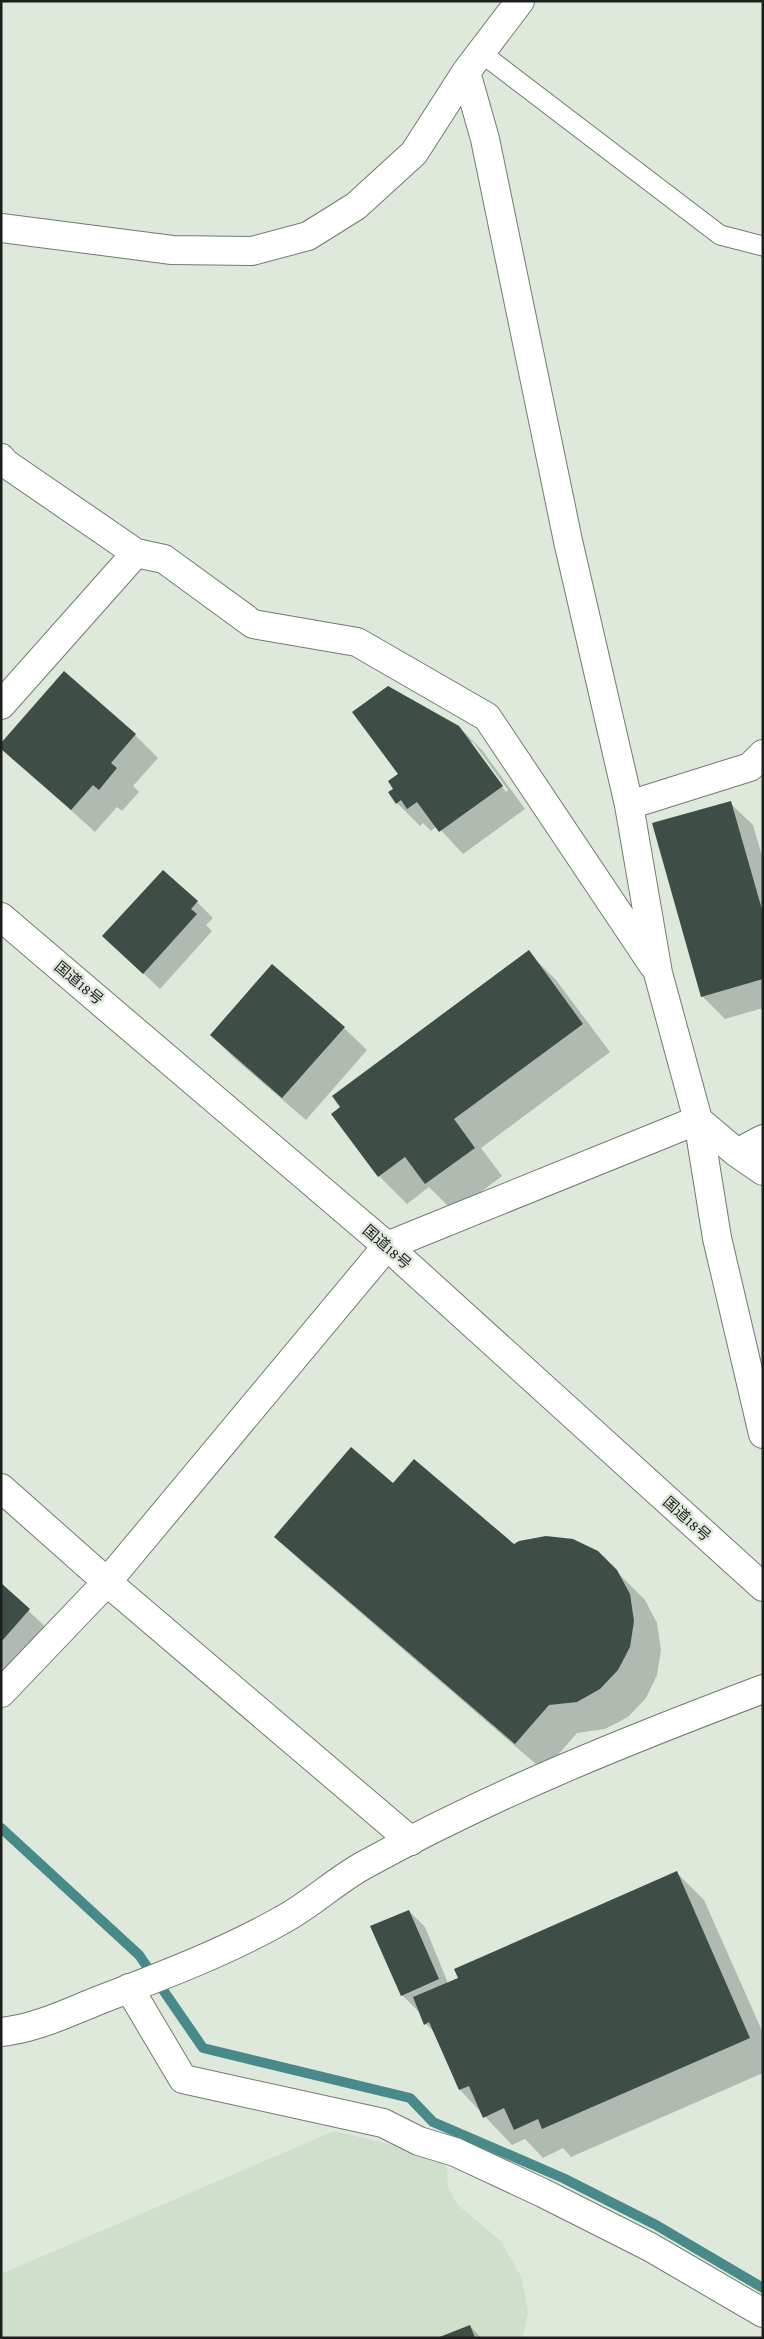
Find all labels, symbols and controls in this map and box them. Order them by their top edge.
street label: 国道18号 [52,958,106,1008]
street label: 国道18号 [360,1222,414,1272]
street label: 国道18号 [660,1494,714,1544]

